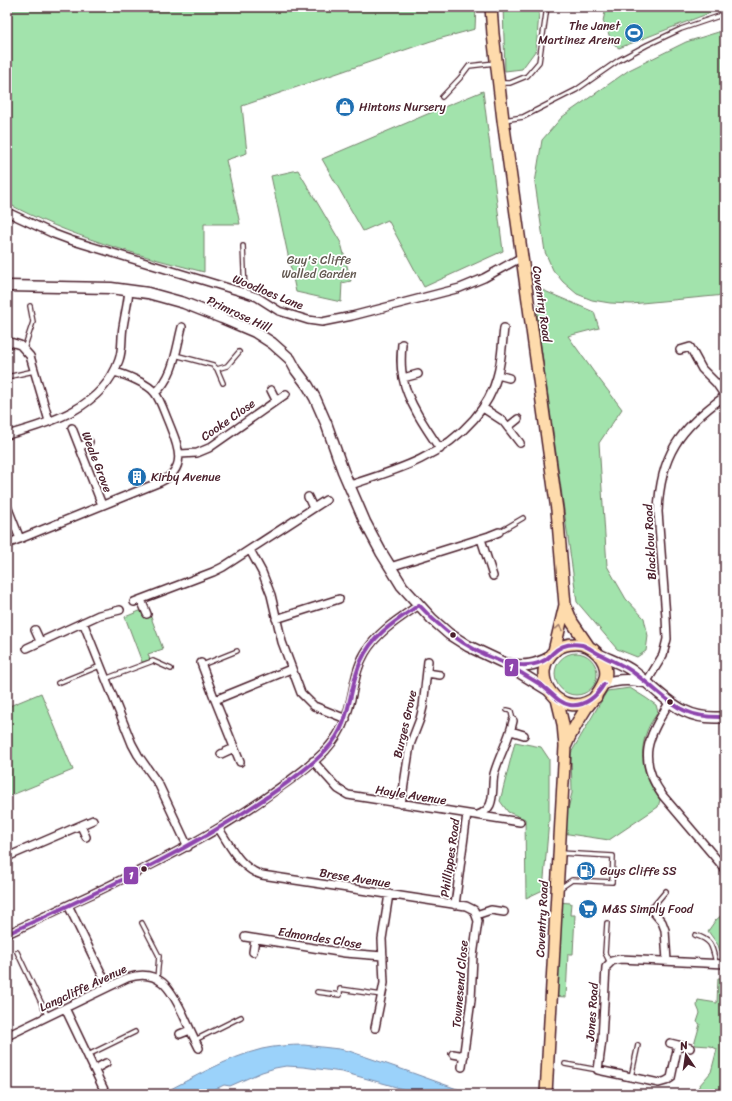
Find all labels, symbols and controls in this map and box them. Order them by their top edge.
place label: The Janet Martinez Arena [538,15,621,51]
sports icon: The Janet Martinez Arena [623,22,645,44]
shop icon: Hintons Nursery [334,96,356,118]
place label: Hintons Nursery [359,96,446,118]
park label: Guy's Cliffe Walled Garden [281,249,357,285]
street label: Coventry Road [526,265,558,344]
street label: Woodloes Lane [229,268,307,316]
street label: Primrose Hill [203,289,275,339]
street label: Cooke Close [196,393,260,447]
street label: Weale Grove [75,428,119,496]
building icon: Kirby Avenue [126,466,148,488]
place label: Kirby Avenue [151,466,221,488]
street label: Blacklow Road [637,503,663,580]
one-way arrow [555,625,563,631]
unlabelled marker [448,630,458,640]
line badge: 1 [504,658,519,677]
text: 1 [509,658,514,677]
street label: Burges Grove [386,688,424,760]
unlabelled marker [665,697,675,707]
street label: Hayle Avenue [374,779,448,811]
street label: Phillippes Road [434,816,467,899]
fuel station icon: Guys Cliffe SS [575,860,597,882]
place label: Guys Cliffe SS [600,860,677,882]
street label: Brese Avenue [318,862,392,894]
unlabelled marker [139,864,149,874]
line badge: 1 [123,866,139,885]
text: 1 [129,866,134,885]
street label: Coventry Road [529,879,555,958]
supermarket icon: M&S Simply Food [577,898,599,920]
place label: M&S Simply Food [602,898,694,920]
street label: Edmondes Close [277,921,363,955]
street label: Townesend Close [445,939,475,1029]
street label: Langcliffe Avenue [35,958,131,1018]
street label: Jones Road [579,981,605,1043]
north arrow [666,1035,706,1075]
text: N [677,1036,690,1056]

